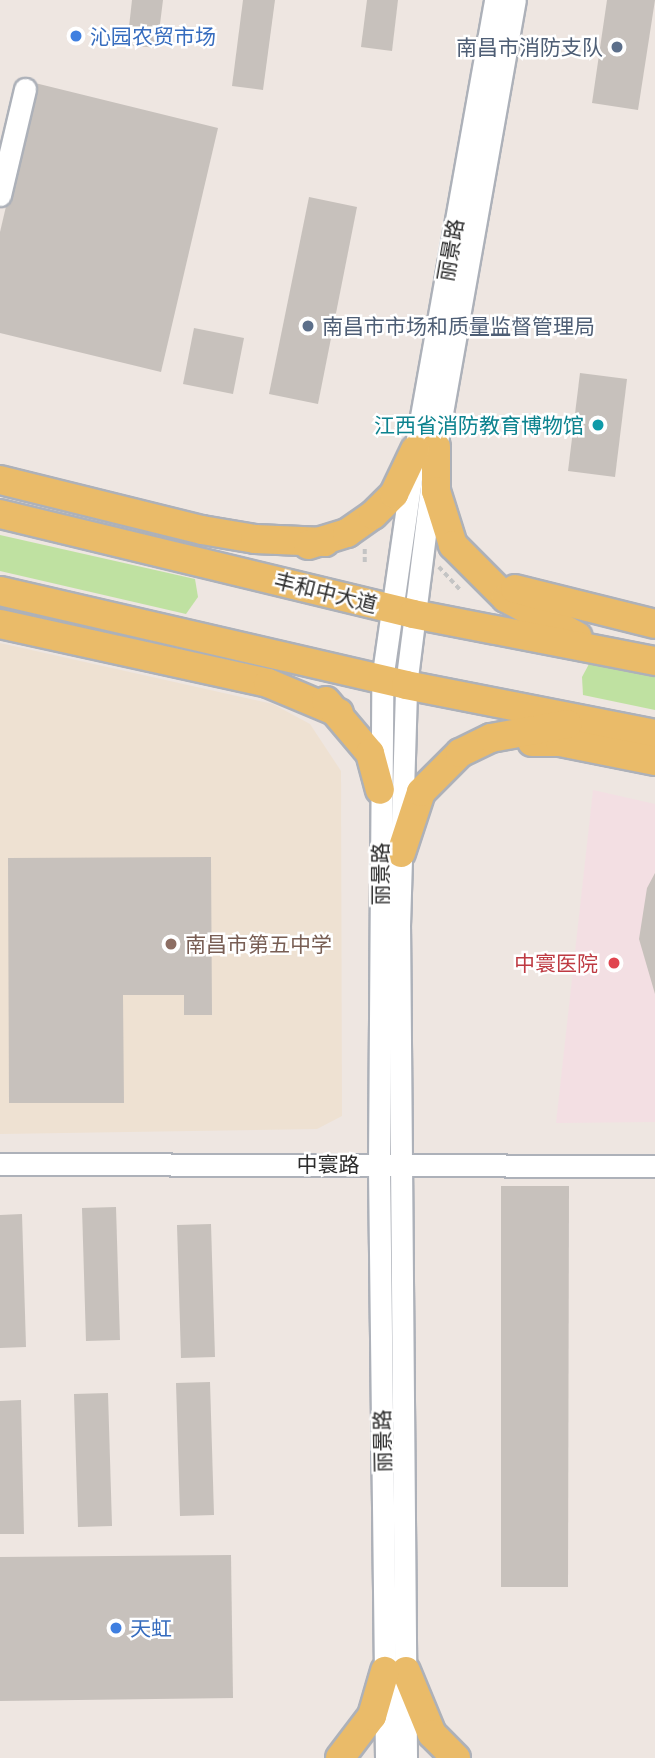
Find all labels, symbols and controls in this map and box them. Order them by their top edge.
place label: 沁园农贸市场 [90,23,216,49]
marker: 沁园农贸市场 [68,28,84,44]
place label: 南昌市消防支队 [456,34,603,60]
marker: 南昌市消防支队 [609,39,625,55]
street label: 丽景路 [432,217,468,283]
place label: 南昌市市场和质量监督管理局 [322,313,595,339]
marker: 南昌市市场和质量监督管理局 [300,318,316,334]
place label: 江西省消防教育博物馆 [374,412,584,438]
marker: 江西省消防教育博物馆 [590,417,606,433]
street label: 丰和中大道 [272,567,380,617]
street label: 丽景路 [367,843,393,905]
place label: 南昌市第五中学 [185,931,332,957]
marker: 南昌市第五中学 [163,936,179,952]
place label: 中寰医院 [514,950,598,976]
marker: 中寰医院 [604,953,624,973]
street label: 中寰路 [297,1151,359,1177]
street label: 丽景路 [369,1409,395,1473]
place label: 天虹 [130,1615,172,1641]
marker: 天虹 [108,1620,124,1636]

